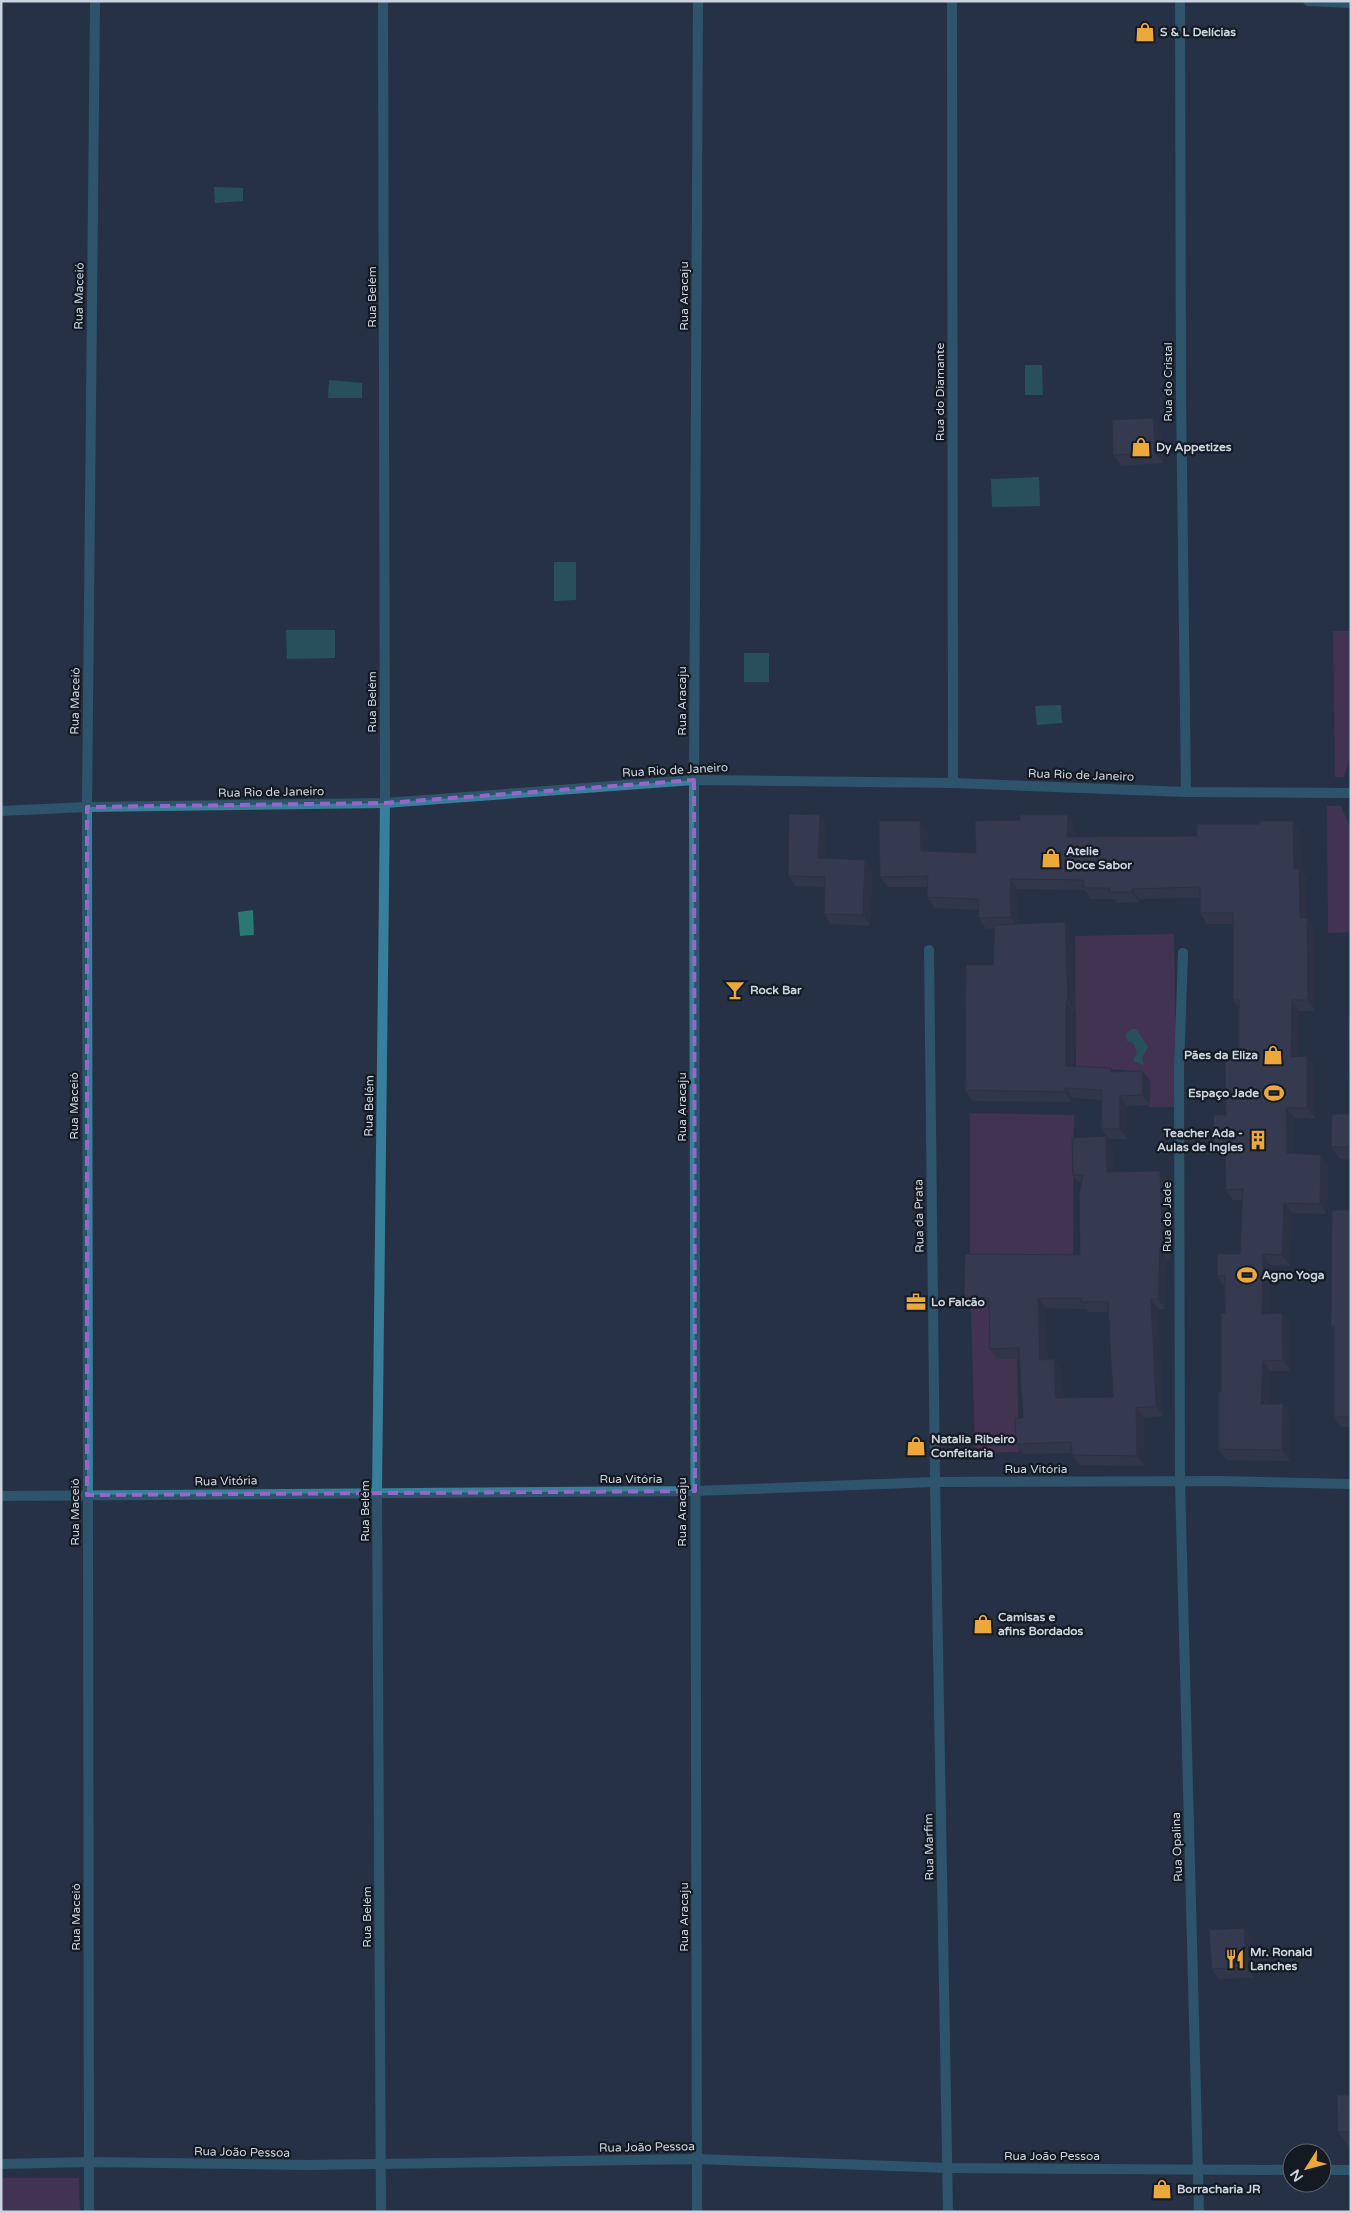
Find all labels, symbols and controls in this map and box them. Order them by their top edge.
shop icon: S & L Delícias [1134,21,1156,43]
place label: S & L Delícias [1160,25,1236,39]
street label: Rua Aracaju [677,261,691,331]
street label: Rua Maceió [71,262,87,330]
street label: Rua Belém [365,266,379,328]
street label: Rua do Cristal [1161,342,1175,422]
street label: Rua do Diamante [933,343,947,441]
shop icon: Dy Appetizes [1130,436,1152,458]
place label: Dy Appetizes [1156,440,1232,455]
street label: Rua Aracaju [675,666,689,736]
street label: Rua Maceió [67,667,83,735]
street label: Rua Belém [365,671,379,733]
street label: Rua Rio de Janeiro [622,760,728,780]
street label: Rua Rio de Janeiro [1028,766,1134,784]
street label: Rua Rio de Janeiro [218,784,324,800]
place label: Atelie Doce Sabor [1066,844,1132,872]
shop icon: Atelie Doce Sabor [1040,847,1062,869]
bar icon: Rock Bar [724,979,746,1001]
place label: Rock Bar [750,983,802,997]
shop icon: Pães da Eliza [1262,1044,1284,1066]
place label: Pães da Eliza [1184,1048,1258,1062]
street label: Rua Maceió [67,1072,81,1140]
street label: Rua Aracaju [675,1072,689,1142]
street label: Rua Belém [361,1075,377,1137]
sports icon: Espaço Jade [1263,1082,1285,1104]
place label: Espaço Jade [1188,1086,1259,1101]
place label: Teacher Ada - Aulas de Ingles [1157,1126,1243,1155]
building icon: Teacher Ada - Aulas de Ingles [1247,1129,1269,1151]
street label: Rua da Prata [911,1179,927,1253]
street label: Rua do Jade [1160,1182,1174,1252]
sports icon: Agno Yoga [1236,1264,1258,1286]
place label: Agno Yoga [1262,1268,1325,1283]
office icon: Lo Falcão [905,1291,927,1313]
place label: Lo Falcão [931,1295,985,1309]
place label: Natalia Ribeiro Confeitaria [931,1432,1015,1460]
shop icon: Natalia Ribeiro Confeitaria [905,1435,927,1457]
street label: Rua Vitória [1004,1462,1068,1476]
street label: Rua Vitória [599,1472,663,1486]
street label: Rua Vitória [194,1473,258,1489]
street label: Rua Aracaju [675,1477,689,1547]
street label: Rua Maceió [68,1478,82,1546]
street label: Rua Belém [358,1480,372,1542]
place label: Camisas e afins Bordados [998,1610,1084,1638]
shop icon: Camisas e afins Bordados [972,1613,994,1635]
street label: Rua Opalina [1169,1812,1185,1882]
street label: Rua Marfim [921,1813,937,1881]
street label: Rua Aracaju [677,1882,691,1952]
street label: Rua Maceió [69,1883,83,1951]
street label: Rua Belém [360,1886,374,1948]
place label: Mr. Ronald Lanches [1250,1945,1312,1973]
restaurant icon: Mr. Ronald Lanches [1224,1948,1246,1970]
street label: Rua João Pessoa [599,2139,695,2155]
north arrow [1282,2143,1332,2193]
street label: Rua João Pessoa [194,2144,290,2160]
street label: Rua João Pessoa [1004,2149,1100,2163]
text: N [1287,2166,1307,2185]
shop icon: Borracharia JR [1151,2178,1173,2200]
place label: Borracharia JR [1177,2182,1261,2196]

